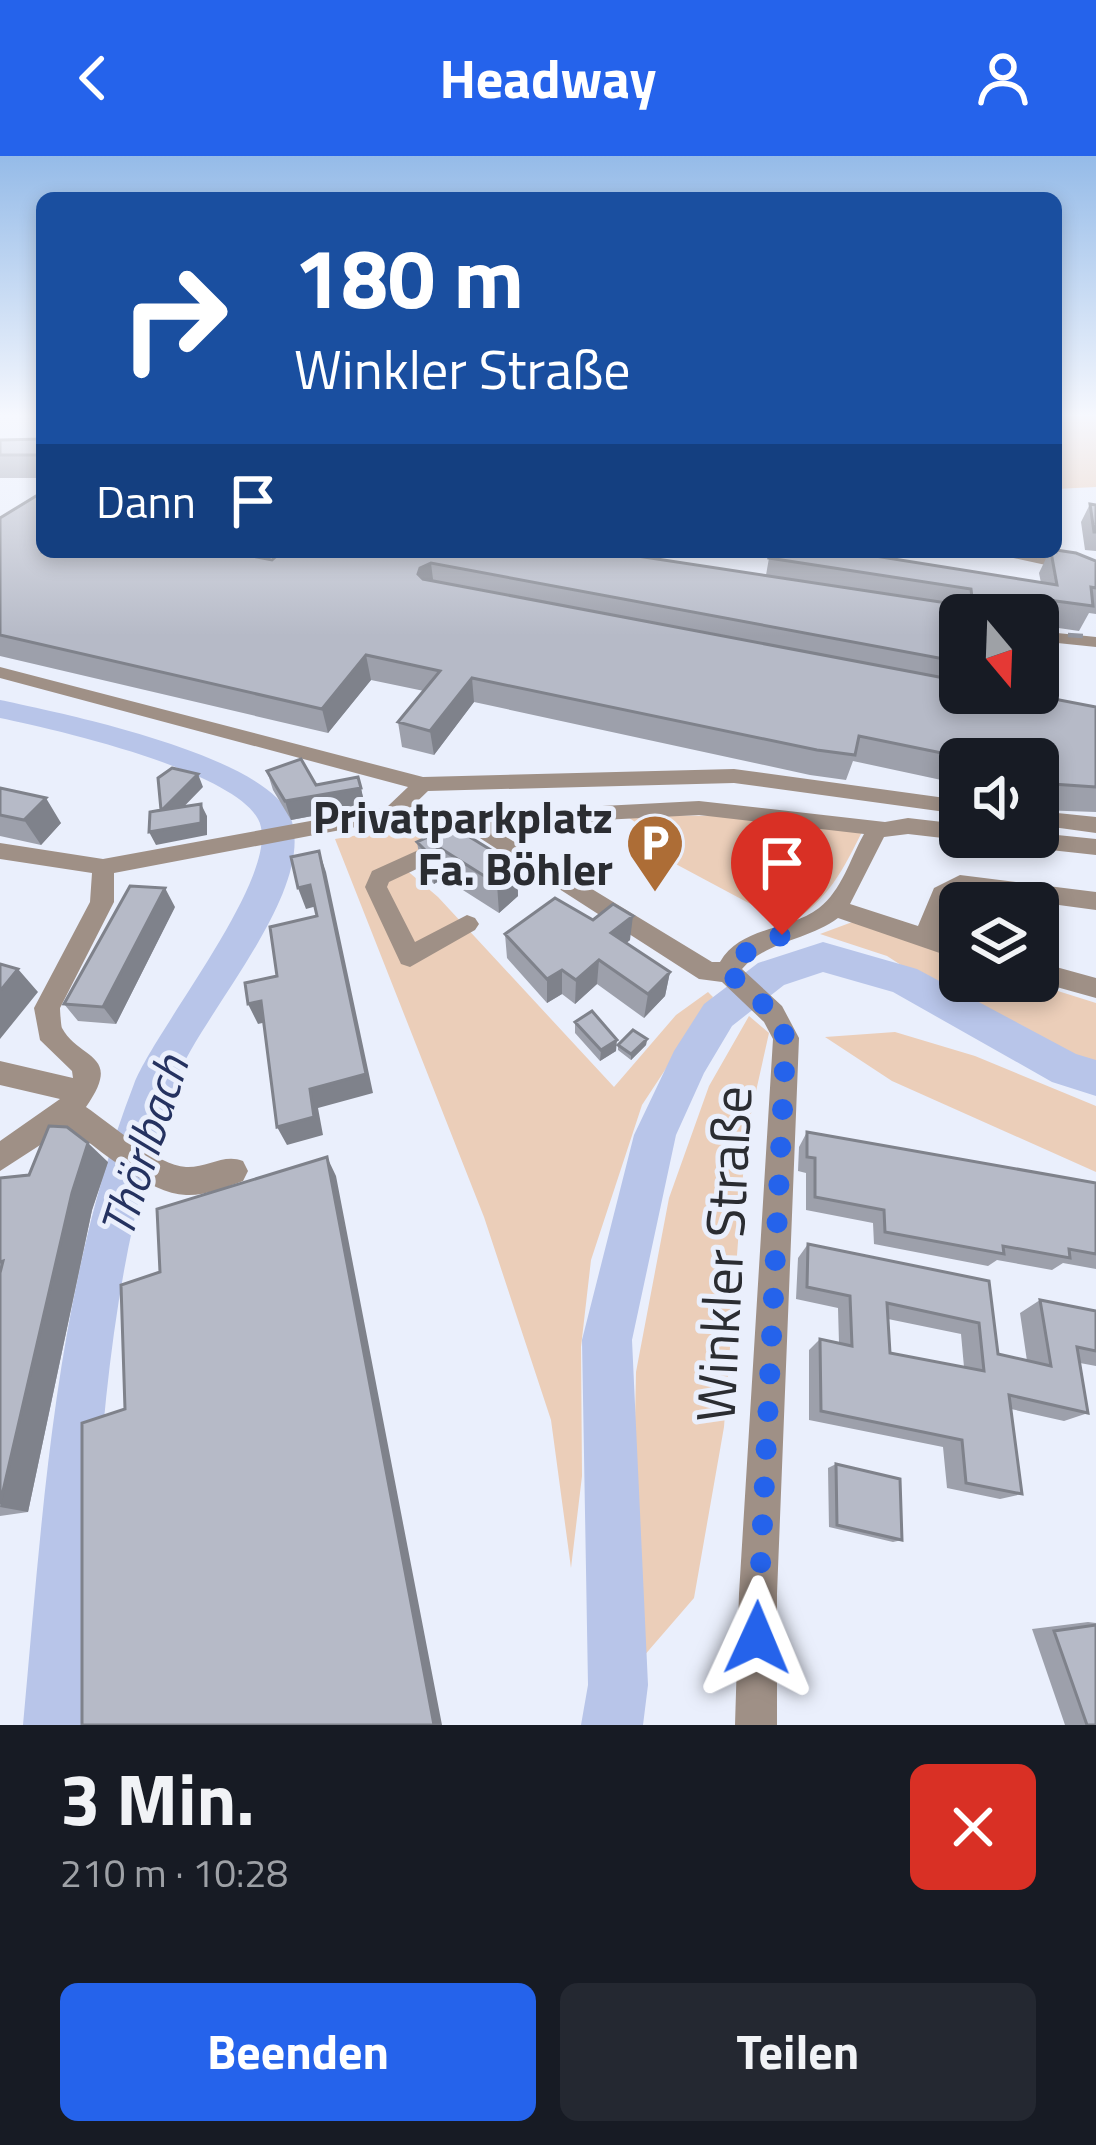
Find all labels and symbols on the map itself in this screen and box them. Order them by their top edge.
north arrow [939,594,1059,714]
place label: Privatparkplatz Fa. Böhler [313,782,613,902]
parking icon: Privatparkplatz Fa. Böhler [624,812,686,894]
pin [731,812,833,935]
water label: Thörlbach [80,1045,207,1246]
street label: Winkler Straße [673,1084,773,1424]
position arrow [694,1575,820,1701]

